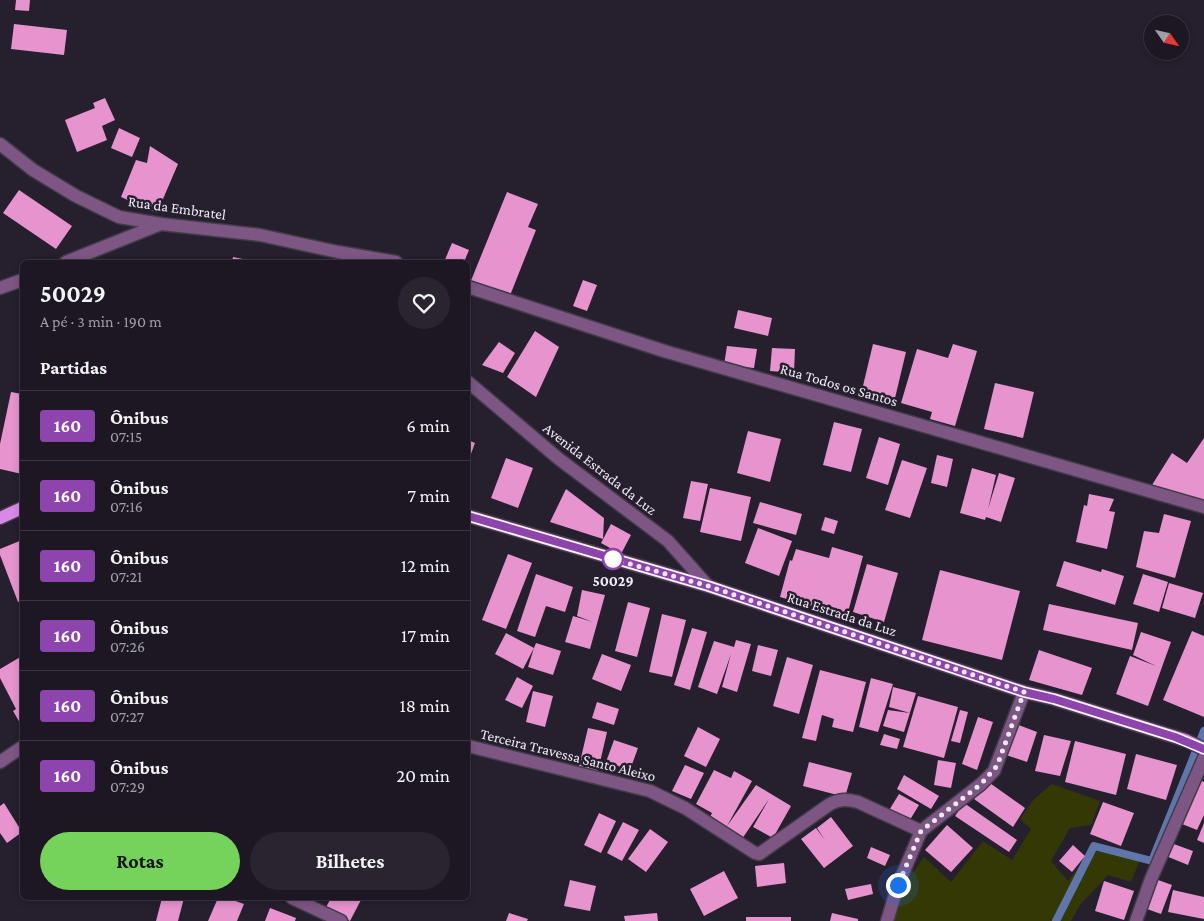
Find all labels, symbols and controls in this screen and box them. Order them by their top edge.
north arrow [1144,15,1189,60]
map controls [1144,15,1189,60]
street label: Rua da Embratel [127,193,227,223]
button: heart [398,277,450,329]
text: 50029 [40,280,106,307]
text: A pé · 3 min · 190 m [40,313,162,330]
text: Partidas [40,357,107,378]
street label: Rua Todos os Santos [779,361,900,409]
text: Ônibus [110,407,168,428]
text: 6 min [406,415,450,436]
text: 160 [54,416,81,436]
street label: Avenida Estrada da Luz [540,420,660,518]
text: 07:15 [110,428,142,445]
text: Ônibus [110,477,168,498]
text: 7 min [407,485,450,506]
text: 160 [54,486,81,506]
text: 07:16 [110,498,143,515]
text: Ônibus [110,547,168,568]
marker: 50029 [602,548,624,570]
text: 12 min [401,555,450,576]
text: 160 [54,556,81,576]
text: 07:21 [110,568,142,585]
place label: 50029 [592,573,634,589]
street label: Rua Estrada da Luz [785,589,899,639]
text: Ônibus [110,617,168,638]
text: 17 min [401,625,450,646]
text: 160 [54,626,81,646]
text: 07:26 [110,638,145,655]
text: Ônibus [110,687,168,708]
text: 18 min [399,695,450,716]
text: 160 [54,696,81,716]
text: 07:27 [110,708,144,725]
street label: Terceira Travessa Santo Aleixo [479,725,657,785]
text: Ônibus [110,757,168,778]
text: 20 min [396,765,450,786]
text: 160 [54,766,81,786]
text: 07:29 [110,778,145,795]
button: Rotas [40,832,240,890]
button: Bilhetes [250,832,450,890]
your location [886,873,911,898]

